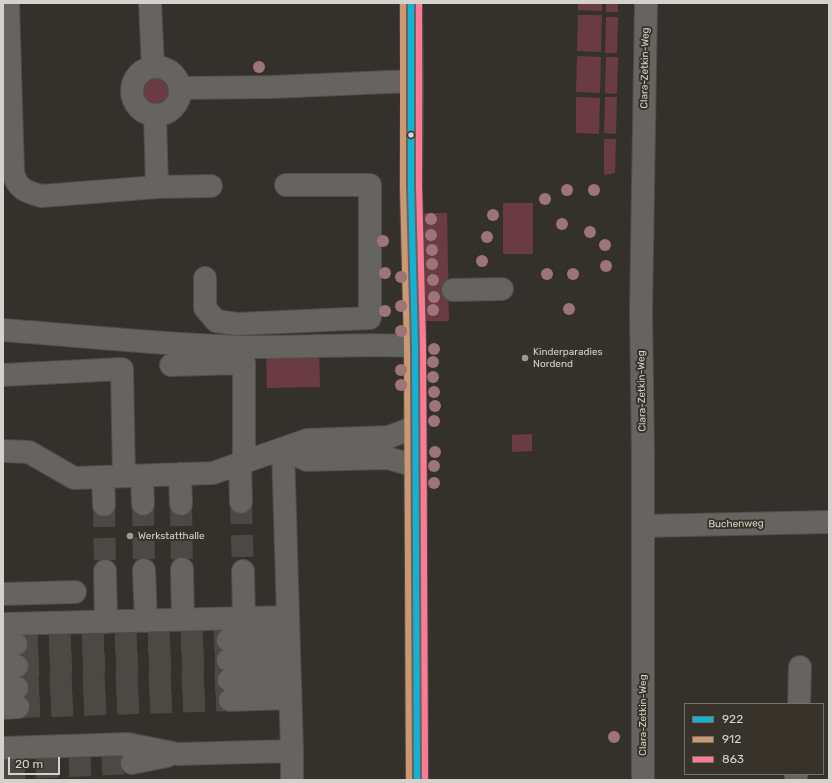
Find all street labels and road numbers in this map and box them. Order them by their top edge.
street label: Clara-Zetkin-Weg [638,27,652,109]
street label: Clara-Zetkin-Weg [635,350,649,432]
street label: Buchenweg [708,518,764,530]
street label: Clara-Zetkin-Weg [637,674,649,756]

